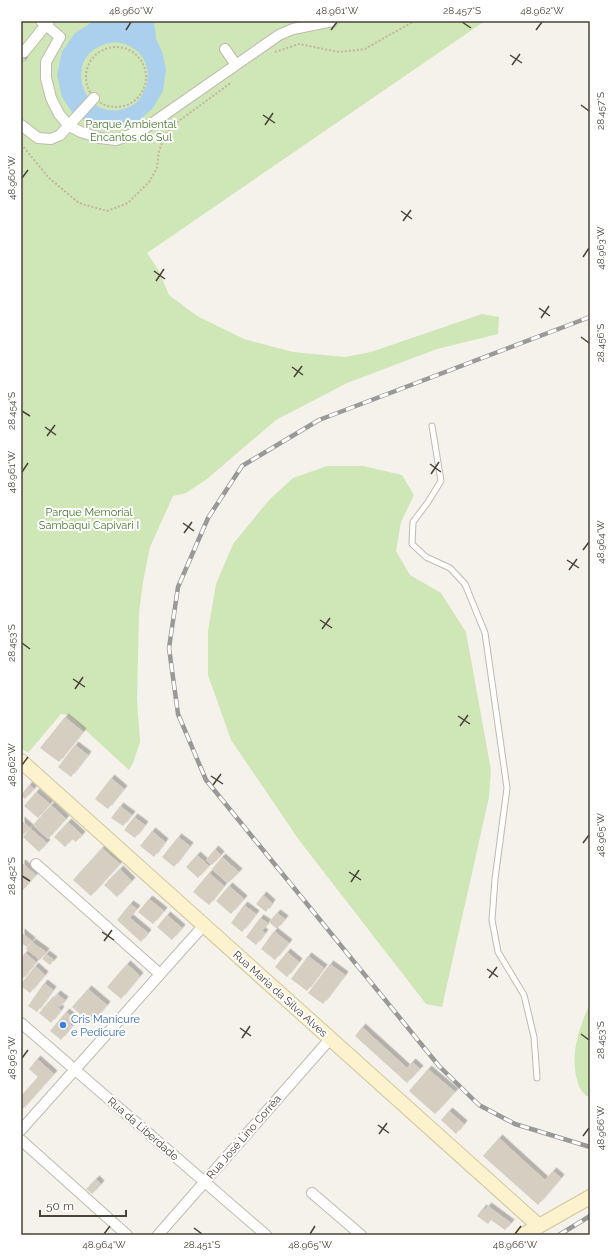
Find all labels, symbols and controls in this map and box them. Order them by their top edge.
text: 48.960°W [109,5,154,16]
text: 48.961°W [316,5,359,16]
text: 28.457°S [443,5,481,16]
text: 48.962°W [520,5,564,16]
text: 28.457°S [595,92,606,130]
park label: Parque Ambiental Encantos do Sul [86,118,176,144]
text: 48.960°W [6,155,17,200]
text: 48.963°W [595,226,606,270]
text: 28.456°S [595,324,606,362]
text: 28.454°S [6,392,17,430]
text: 48.961°W [6,450,17,493]
park label: Parque Memorial Sambaqui Capivari I [39,506,139,532]
text: 48.964°W [595,520,606,564]
text: 28.453°S [6,624,17,662]
text: 48.962°W [6,743,17,787]
text: 48.965°W [595,813,606,857]
text: 28.452°S [6,857,17,895]
street label: Rua Maria da Silva Alves [230,948,330,1040]
place label: Cris Manicure e Pedicure [71,1013,141,1039]
marker: Cris Manicure e Pedicure [58,1020,68,1030]
text: 28.453°S [595,1021,606,1059]
text: 48.963°W [6,1036,17,1080]
street label: Rua José Lino Corrêa [204,1092,284,1182]
street label: Rua da Liberdade [105,1095,182,1164]
text: 48.966°W [595,1105,606,1150]
scale bar [40,1192,126,1218]
text: 50 m [46,1199,74,1213]
text: 48.964°W [82,1239,126,1250]
text: 28.451°S [184,1239,220,1250]
text: 48.965°W [288,1239,332,1250]
text: 48.966°W [493,1239,538,1250]

